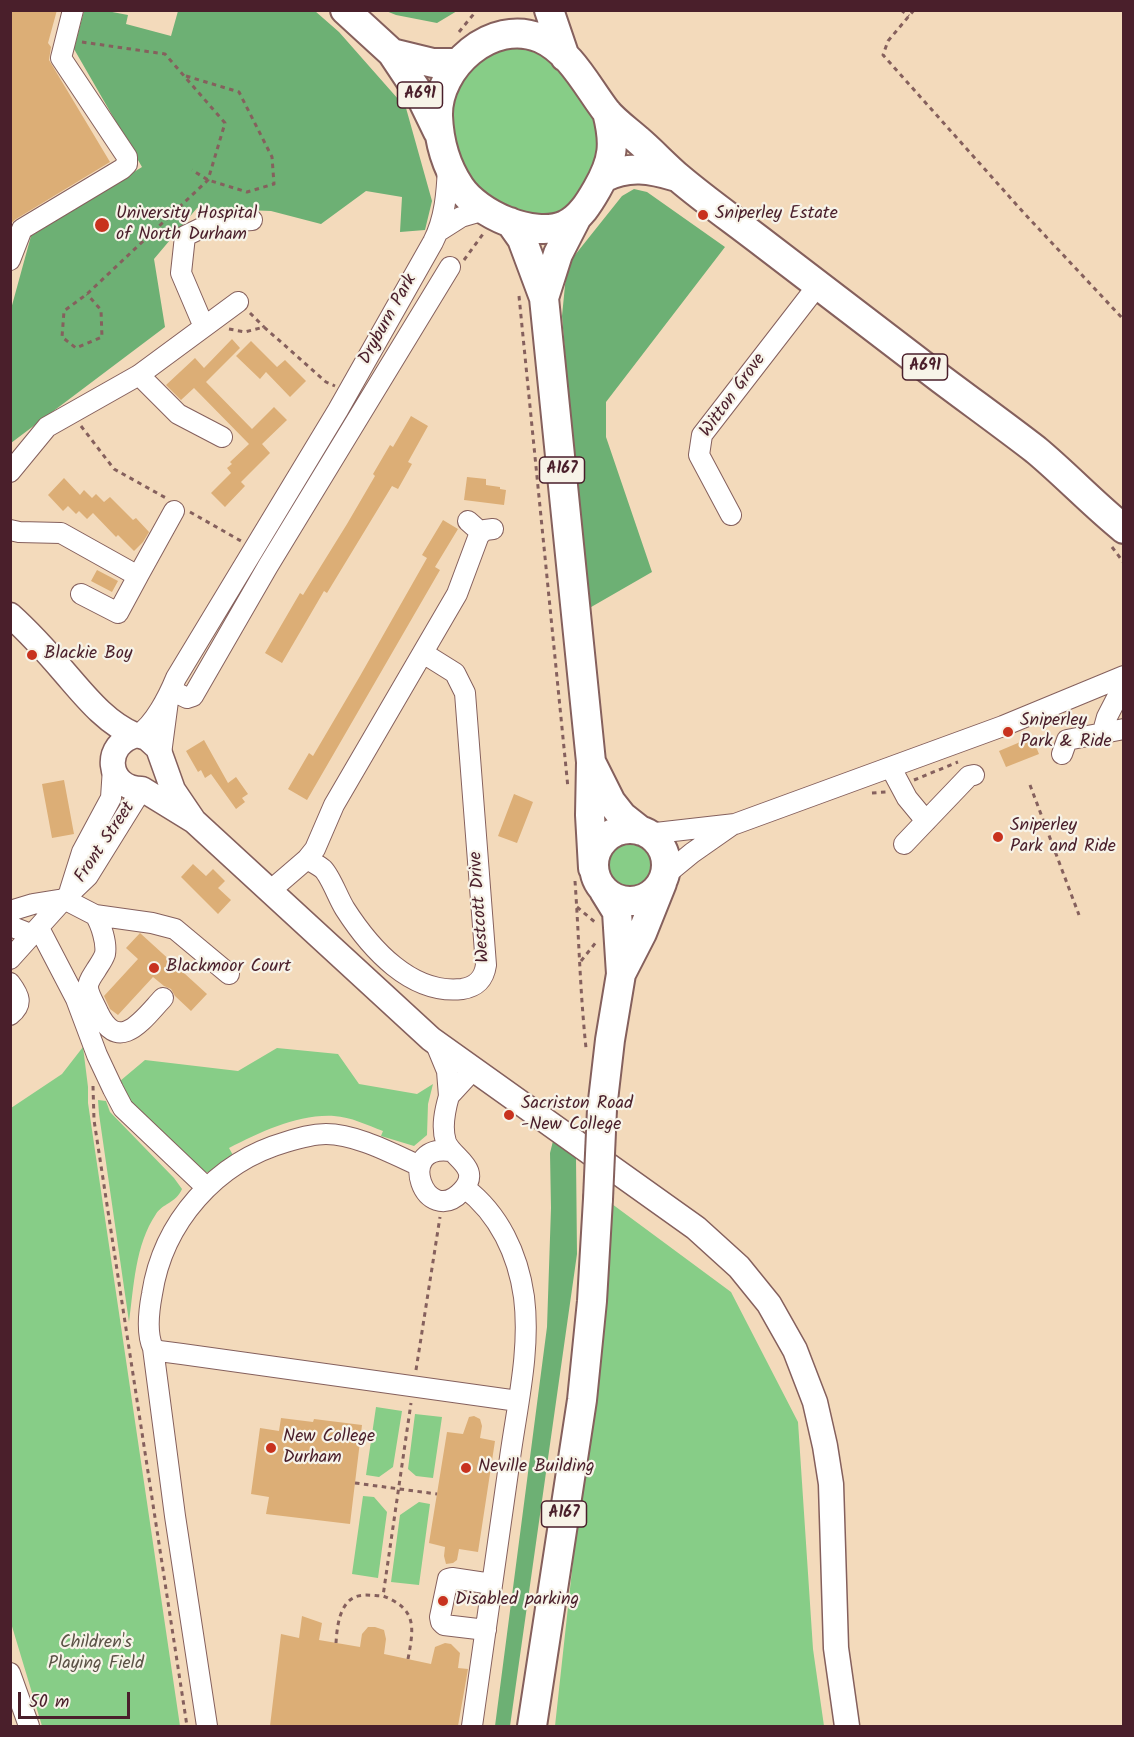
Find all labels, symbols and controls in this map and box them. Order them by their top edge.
road number: A691 [398,82,442,108]
place label: University Hospital of North Durham [116,204,257,246]
place label: Sniperley Estate [715,204,838,226]
marker: Sniperley Estate [696,208,710,222]
marker: University Hospital of North Durham [93,216,111,234]
street label: Dryburn Park [355,271,423,369]
street label: Witton Grove [696,350,772,442]
road number: A691 [902,354,948,380]
road number: A167 [540,457,584,483]
place label: Blackie Boy [44,644,132,666]
marker: Blackie Boy [25,648,39,662]
place label: Sniperley Park & Ride [1020,711,1112,754]
marker: Sniperley Park & Ride [1001,725,1015,739]
street label: Front Street [71,798,141,888]
place label: Sniperley Park and Ride [1010,816,1116,858]
marker: Sniperley Park and Ride [991,830,1005,844]
street label: Westcott Drive [466,851,496,963]
place label: Blackmoor Court [166,957,291,979]
marker: Blackmoor Court [147,961,161,975]
place label: Sacriston Road -New College [521,1094,633,1136]
marker: Sacriston Road -New College [502,1108,516,1122]
place label: New College Durham [283,1427,375,1470]
marker: New College Durham [264,1441,278,1455]
place label: Neville Building [478,1457,595,1479]
marker: Neville Building [459,1461,473,1475]
road number: A167 [542,1501,586,1527]
place label: Disabled parking [455,1590,579,1612]
marker: Disabled parking [436,1594,450,1608]
park label: Children's Playing Field [48,1633,144,1676]
scale bar [21,1680,134,1718]
text: 50 m [29,1688,69,1717]

